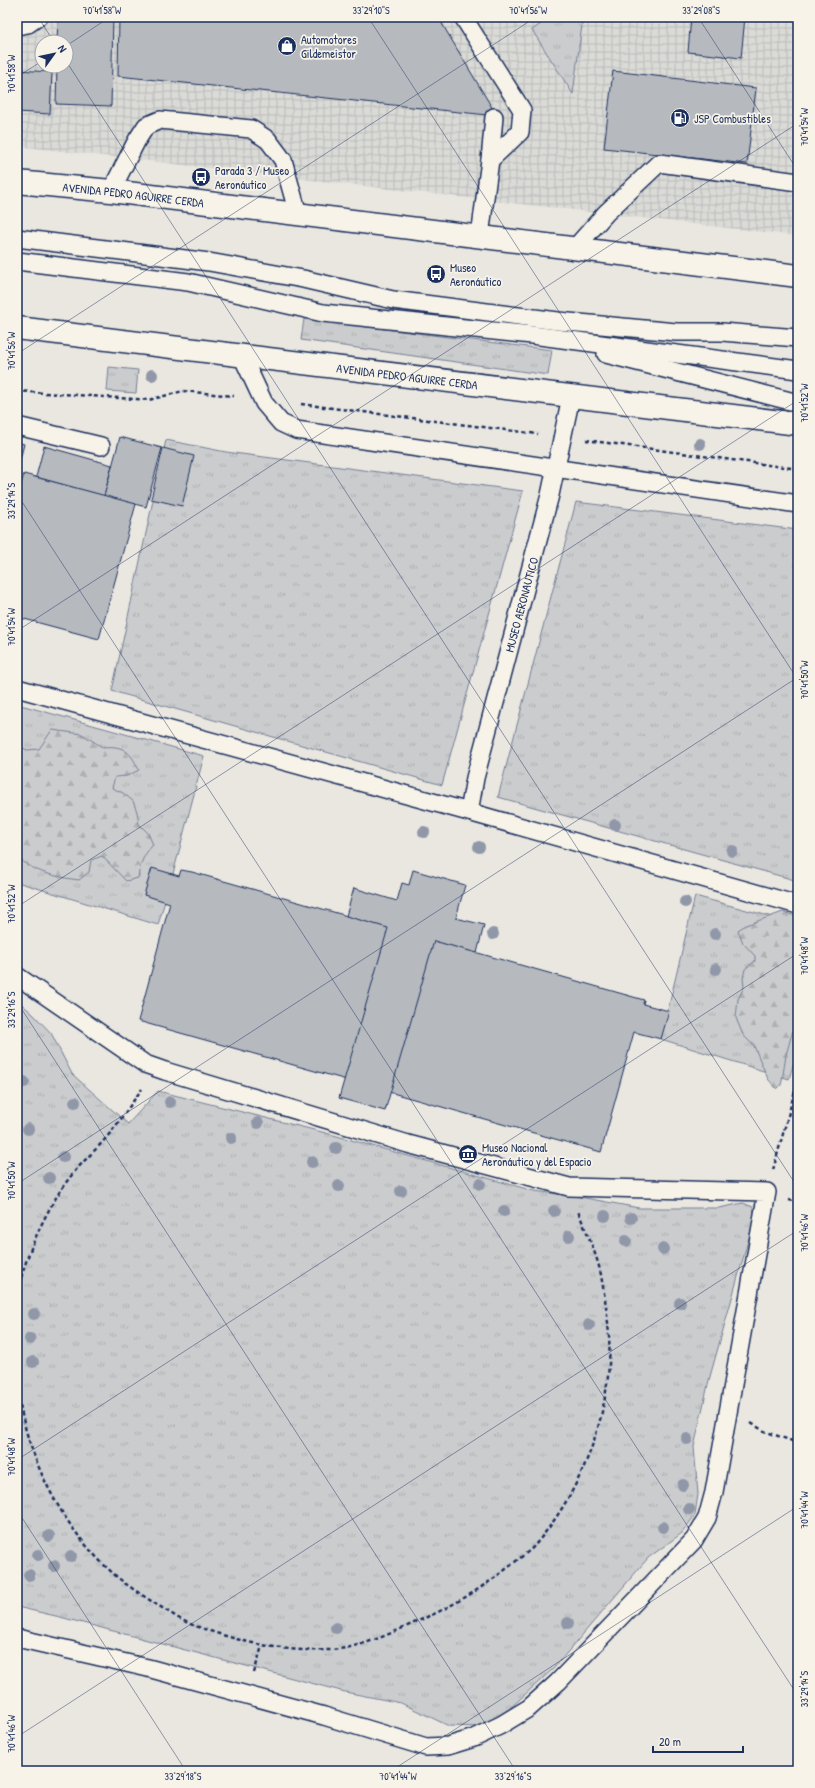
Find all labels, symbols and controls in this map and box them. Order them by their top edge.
text: 70°41'58"W [83,4,122,17]
text: 33°29'10"S [353,4,390,17]
text: 70°41'56"W [509,4,548,17]
text: 33°29'08"S [682,4,720,17]
place label: Automotores Gildemeistor [301,31,357,62]
north arrow [34,34,74,74]
shop icon: Automotores Gildemeistor [276,35,298,57]
text: N [55,42,70,55]
text: 70°41'58"W [5,54,18,93]
fuel station icon: JSP Combustibles [669,107,691,129]
text: 70°41'54"W [798,107,811,146]
place label: JSP Combustibles [694,110,771,127]
place label: Parada 3 / Museo Aeronáutico [215,162,289,193]
bus stop icon: Parada 3 / Museo Aeronáutico [190,166,212,188]
street label: AVENIDA PEDRO AGUIRRE CERDA [62,178,205,211]
place label: Museo Aeronáutico [450,259,501,290]
bus stop icon: Museo Aeronáutico [425,263,447,285]
text: 70°41'56"W [5,331,18,370]
street label: AVENIDA PEDRO AGUIRRE CERDA [335,359,479,393]
text: 70°41'52"W [798,383,811,422]
text: 33°29'14"S [5,482,18,519]
street label: MUSEO AERONAUTICO [500,555,542,654]
text: 70°41'54"W [5,607,18,646]
text: 70°41'50"W [798,660,811,699]
text: 70°41'52"W [5,884,18,923]
text: 70°41'48"W [798,936,811,975]
text: 33°29'16"S [5,991,18,1028]
place label: Museo Nacional Aeronáutico y del Espacio [482,1139,591,1170]
museum icon: Museo Nacional Aeronáutico y del Espacio [457,1143,479,1165]
text: 70°41'50"W [5,1161,18,1200]
text: 70°41'46"W [798,1213,811,1252]
text: 70°41'48"W [5,1437,18,1476]
text: 70°41'44"W [798,1490,811,1529]
text: 33°29'14"S [798,1670,811,1707]
text: 70°41'46"W [5,1714,18,1753]
scale bar [653,1728,743,1754]
text: 20 m [659,1733,681,1750]
text: 33°29'18"S [165,1770,202,1783]
text: 70°41'44"W [379,1770,418,1783]
text: 33°29'16"S [495,1770,532,1783]

